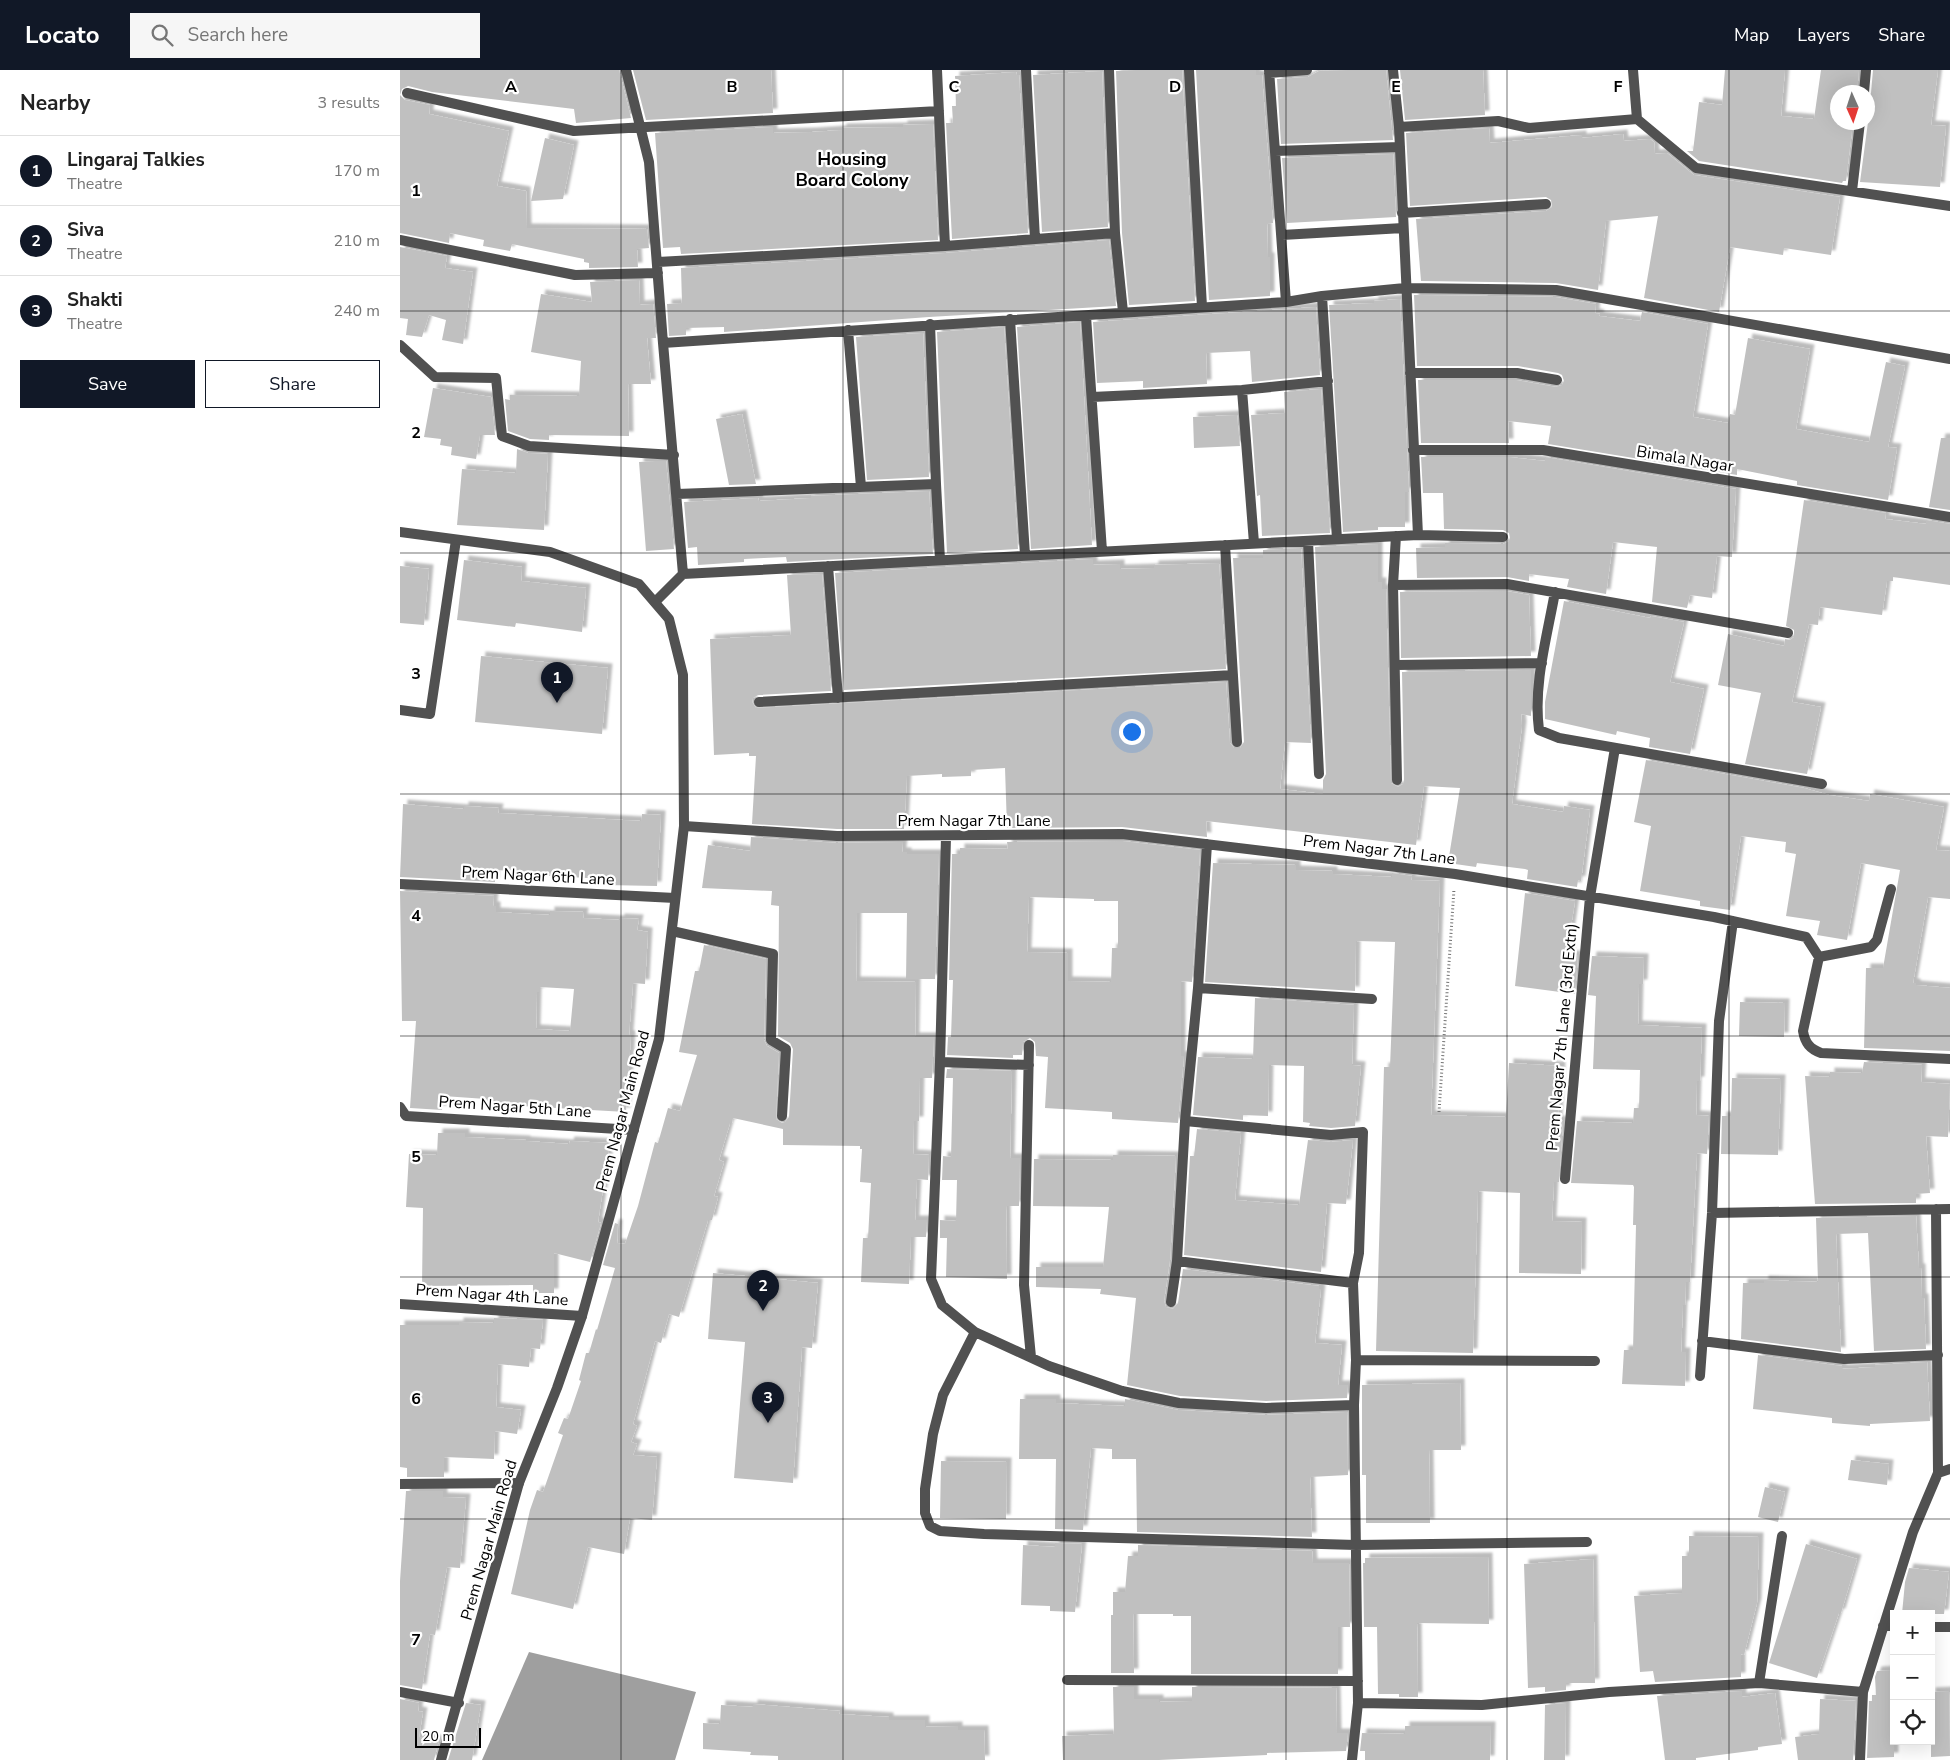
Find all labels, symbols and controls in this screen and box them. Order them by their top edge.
search box [130,13,480,58]
text: Locato [25,19,100,51]
icon: search [148,21,176,49]
text: Search here [188,22,288,48]
text: Map [1734,23,1769,47]
text: Layers [1797,23,1850,47]
text: Share [1878,23,1925,47]
text: A [505,76,517,98]
text: B [726,76,738,98]
text: C [949,76,960,98]
text: D [1169,76,1181,98]
text: E [1391,76,1401,98]
text: F [1614,76,1623,98]
north arrow [1830,85,1875,130]
text: Nearby [20,89,90,117]
text: 3 results [318,92,380,114]
text: Lingaraj Talkies [67,147,205,173]
district label: Housing Board Colony [795,147,909,192]
text: 1 [31,160,41,182]
text: 170 m [333,160,380,182]
text: Theatre [67,173,122,195]
text: 1 [411,180,421,202]
text: Siva [67,217,104,243]
text: 2 [31,230,41,252]
text: 210 m [333,230,380,252]
text: Theatre [67,243,122,265]
text: Shakti [67,287,123,313]
text: 3 [31,300,41,322]
text: 240 m [333,300,380,322]
text: Theatre [67,313,122,335]
button: Save [20,360,195,408]
button: Share [205,360,380,408]
text: 2 [411,422,421,444]
street label: Bimala Nagar [1635,440,1735,478]
pin: 1 [541,662,573,703]
text: 3 [411,663,421,685]
your location [1119,719,1145,745]
street label: Prem Nagar 7th Lane [897,810,1051,832]
street label: Prem Nagar 7th Lane [1302,830,1456,870]
street label: Prem Nagar 6th Lane [461,861,615,891]
text: 4 [411,905,421,927]
street label: Prem Nagar 7th Lane (3rd Extn) [1541,922,1583,1152]
street label: Prem Nagar Main Road [591,1028,655,1194]
street label: Prem Nagar 5th Lane [438,1091,592,1123]
text: 5 [411,1146,421,1168]
pin: 2 [747,1270,779,1311]
street label: Prem Nagar 4th Lane [415,1279,569,1311]
pin: 3 [752,1382,784,1423]
text: 6 [411,1388,421,1410]
street label: Prem Nagar Main Road [456,1457,522,1623]
map controls [1890,1610,1935,1745]
button: + [1890,1610,1935,1655]
text: 7 [411,1629,421,1651]
button: − [1890,1655,1935,1700]
button: locate [1890,1700,1935,1745]
scale bar [415,1725,481,1748]
text: 20 m [422,1727,454,1746]

